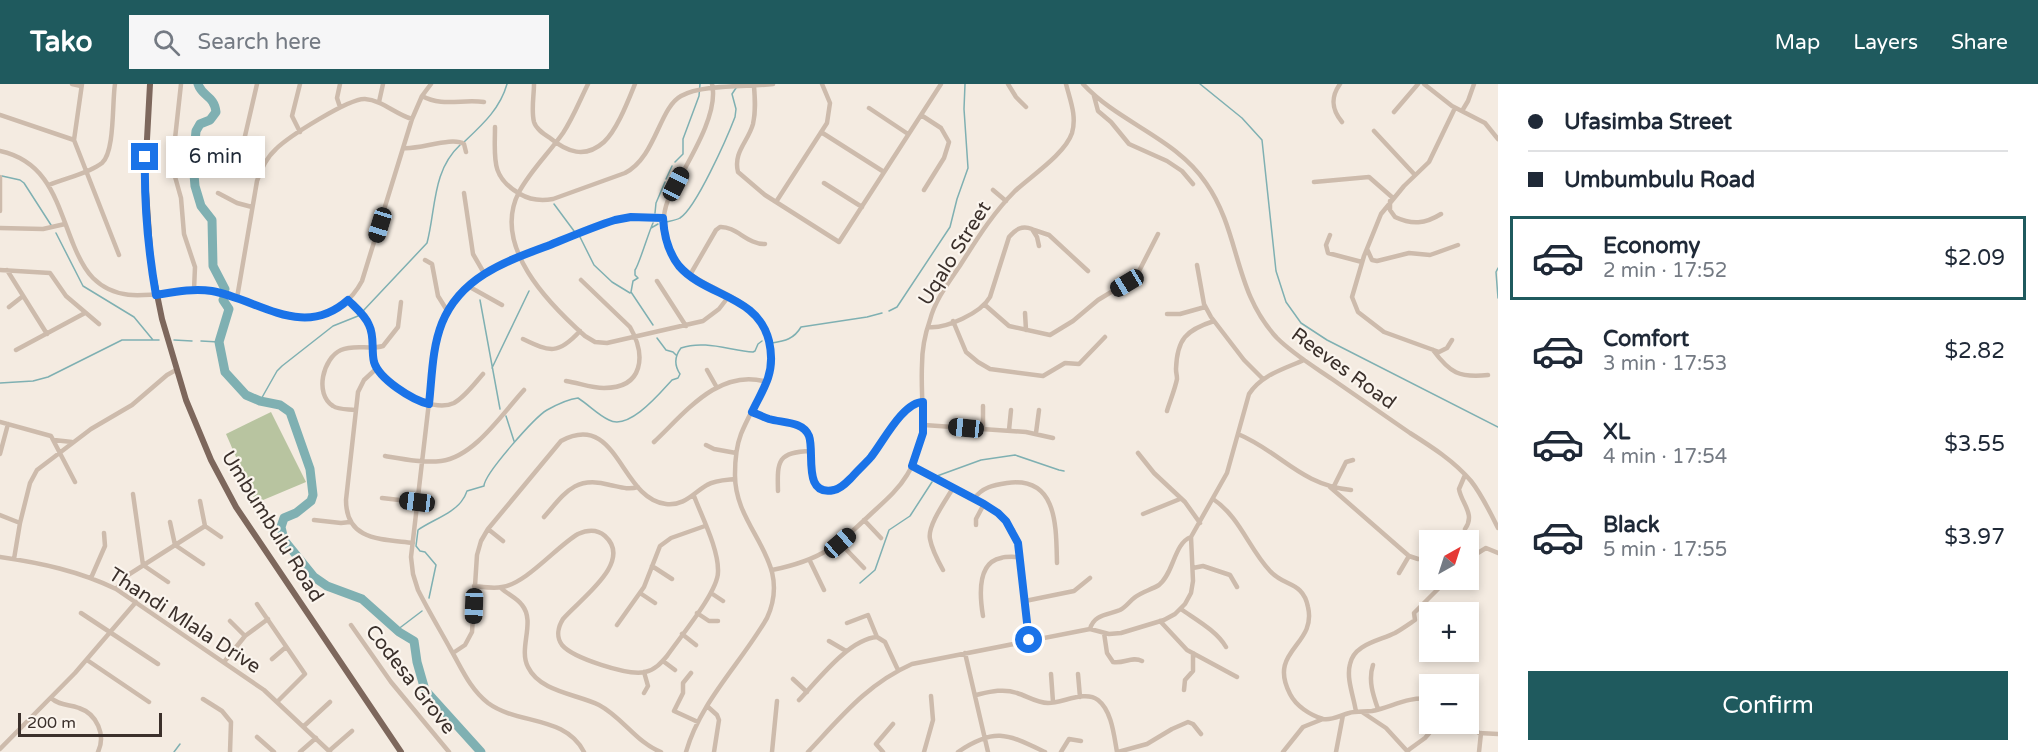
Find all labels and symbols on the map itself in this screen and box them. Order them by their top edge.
callout: 6 min [166,136,265,178]
route end [131,143,158,170]
car [660,164,692,204]
street label: Uqalo Street [913,197,997,310]
car [366,205,394,245]
car [1107,266,1147,300]
street label: Reeves Road [1286,323,1400,415]
car [947,417,985,439]
street label: Umbumbulu Road [216,446,328,607]
car [398,491,436,513]
car [821,524,859,562]
north arrow [1419,530,1479,590]
street label: Thandi Mlala Drive [104,563,265,679]
car [464,588,484,624]
street label: Codesa Grove [360,620,460,739]
route start [1015,626,1042,653]
scale bar [18,710,162,738]

